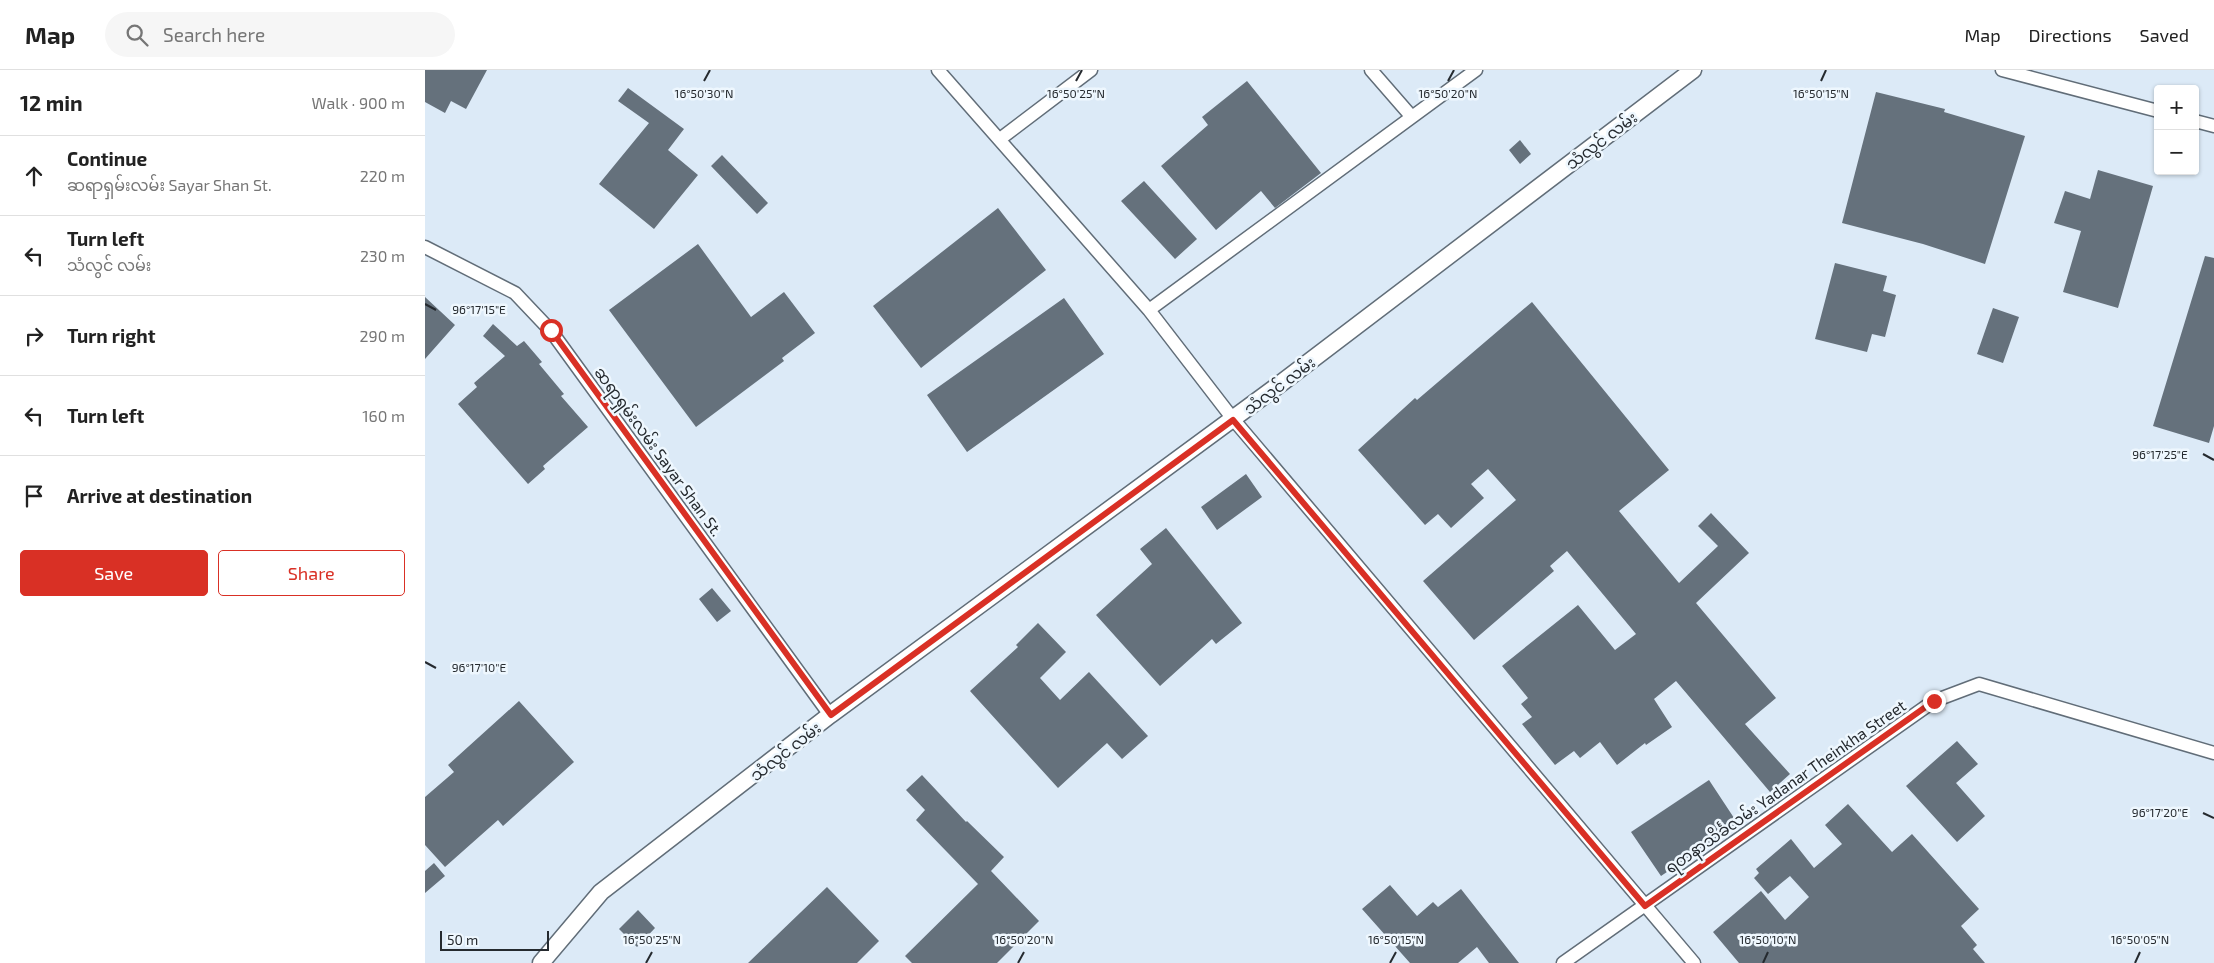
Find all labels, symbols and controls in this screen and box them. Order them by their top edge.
search box [105,12,455,57]
text: Map [25,20,75,49]
icon: search [123,21,151,49]
text: Search here [163,23,265,46]
text: Map [1964,24,2001,46]
text: Directions [2029,24,2112,46]
text: Saved [2140,24,2189,46]
map controls [2154,85,2199,175]
button: + [2154,85,2199,130]
text: 16°50'30"N [675,86,733,100]
text: 16°50'25"N [1047,86,1105,100]
text: 16°50'20"N [1419,86,1477,100]
text: 16°50'15"N [1793,86,1849,100]
text: 12 min [20,90,83,115]
text: Walk · 900 m [312,93,405,112]
street label: သံလွင် လမ်း [1561,106,1643,177]
button: − [2154,130,2199,175]
text: Continue [67,147,147,170]
icon: ahead [20,162,48,190]
text: 220 m [360,166,405,185]
text: ဆရာရှမ်းလမ်း Sayar Shan St. [67,175,272,194]
text: Turn left [67,227,144,250]
icon: left [20,242,48,270]
text: 230 m [360,246,405,265]
text: သံလွင် လမ်း [67,255,151,274]
text: 96°17'15"E [452,302,506,316]
route start [540,319,563,342]
icon: right [20,322,48,350]
text: Turn right [67,324,155,347]
text: 290 m [360,326,405,345]
street label: သံလွင် လမ်း [1239,351,1321,422]
street label: ဆရာရှမ်းလမ်း Sayar Shan St. [586,362,728,543]
icon: left [20,402,48,430]
text: Turn left [67,404,144,427]
text: 160 m [362,406,405,425]
text: 96°17'25"E [2132,447,2188,461]
icon: arrive [20,482,48,510]
text: Arrive at destination [67,484,252,507]
button: Save [20,550,208,596]
button: Share [218,550,405,596]
text: 96°17'10"E [452,660,507,674]
route end [1923,690,1946,713]
street label: ရတနာသိင်္ခလမ်း Yadanar Theinkha Street [1661,694,1912,881]
street label: သံလွင် လမ်း [745,717,827,788]
text: 96°17'20"E [2132,805,2189,819]
scale bar [440,928,549,951]
text: 50 m [447,931,478,948]
text: 16°50'25"N [623,932,681,946]
text: 16°50'20"N [995,932,1053,946]
text: 16°50'15"N [1368,932,1424,946]
text: 16°50'10"N [1740,932,1796,946]
text: 16°50'05"N [2111,932,2169,946]

